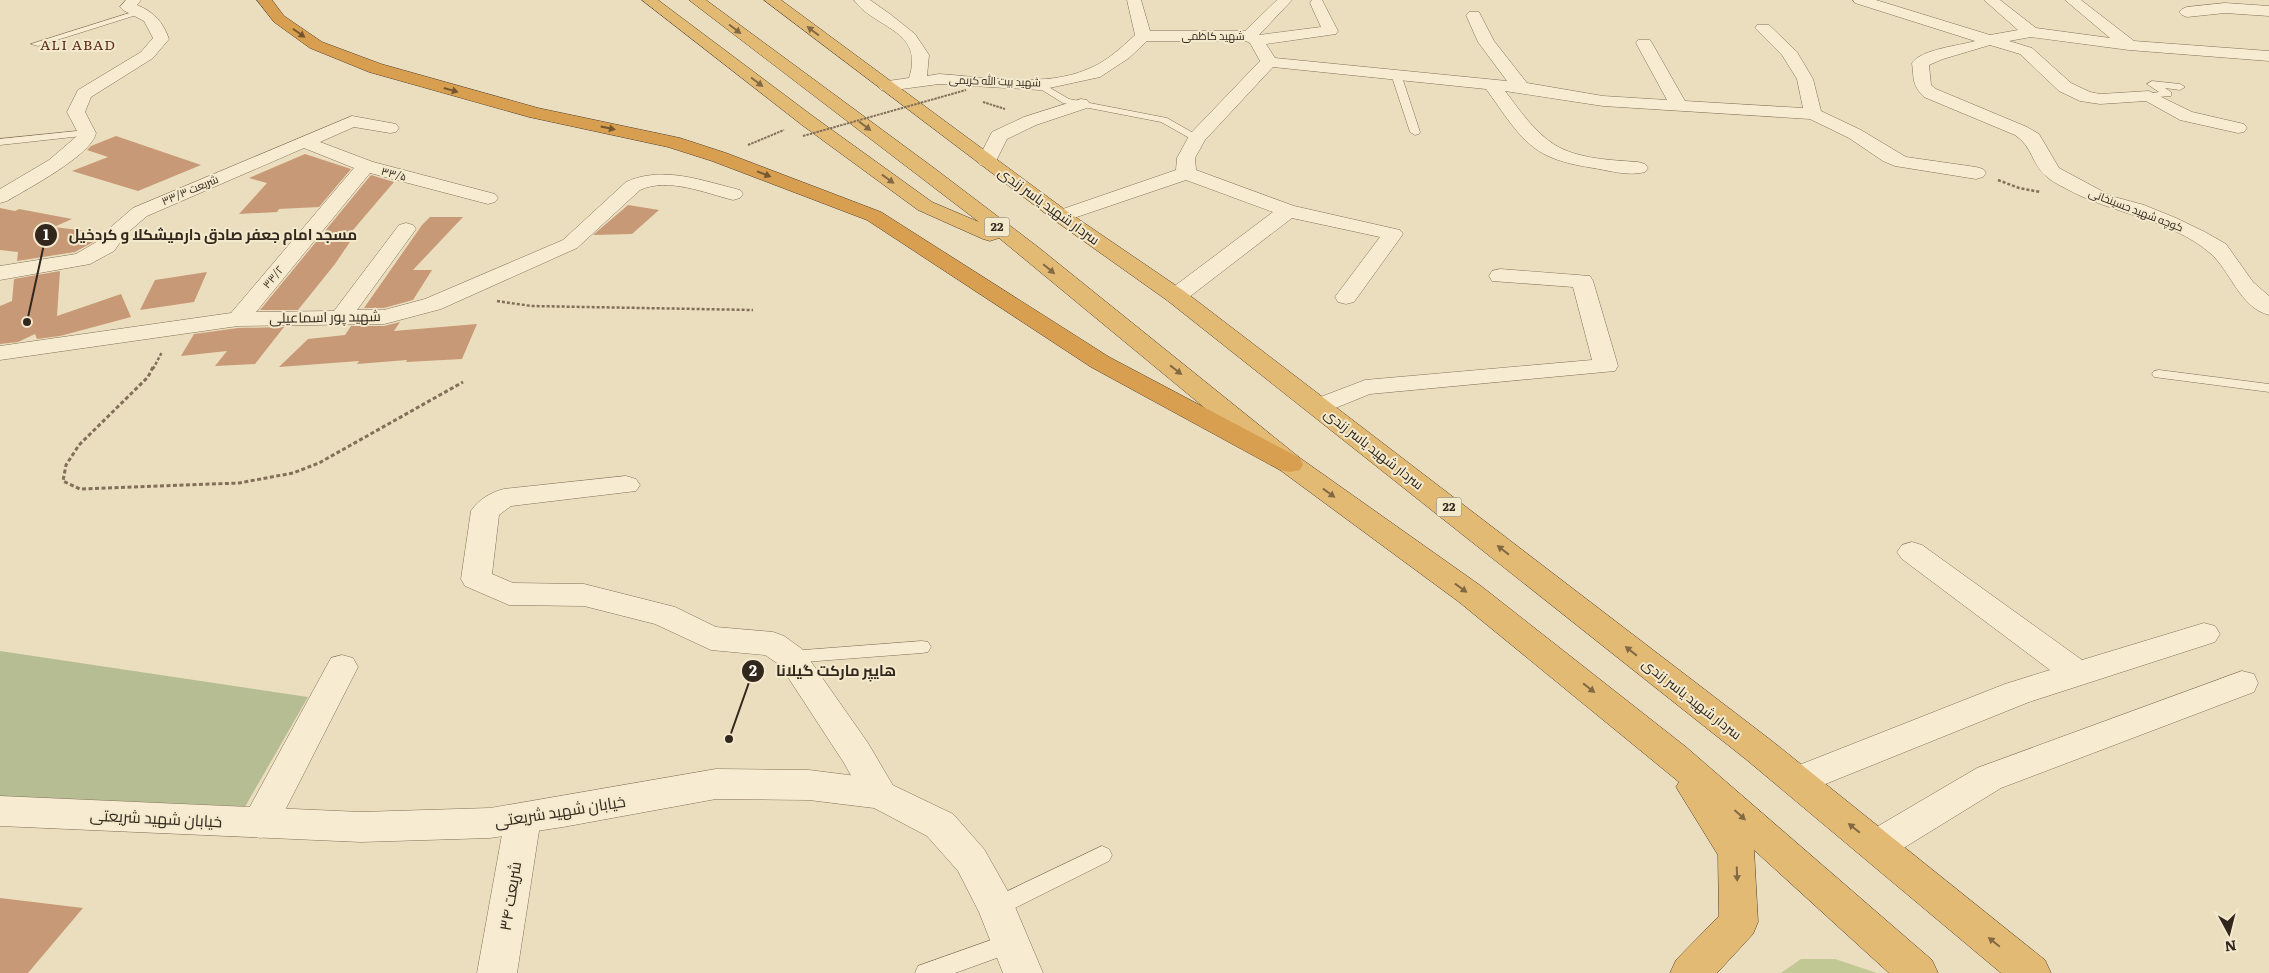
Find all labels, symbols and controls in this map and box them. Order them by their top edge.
one-way arrow [728,24,742,34]
one-way arrow [806,26,820,36]
street label: شهید کاظمی [1181,27,1245,43]
one-way arrow [292,28,306,38]
district label: ALI ABAD [40,34,116,54]
street label: شهید بیت الله کریمی [949,70,1041,90]
one-way arrow [750,77,763,88]
one-way arrow [443,86,458,94]
one-way arrow [858,121,872,131]
one-way arrow [601,125,617,133]
street label: سردار شهید یاسر زندی [995,161,1105,249]
street label: ۳۳/۵ [380,162,409,184]
street label: شریعت ۳۳/۳ [159,170,221,208]
one-way arrow [757,170,772,178]
one-way arrow [881,174,895,184]
street label: کوچه شهید حسینخانی [2087,184,2186,235]
road number: 22 [984,218,1010,236]
callout: مسجد امام جعفر صادق دارمیشکلا و کردخیل [34,220,367,250]
text: 1 [43,222,49,245]
text: مسجد امام جعفر صادق دارمیشکلا و کردخیل [69,222,357,245]
street label: ۳۳/۲ [258,261,287,291]
one-way arrow [1042,263,1055,274]
street label: شهید پور اسماعیلی [269,305,381,328]
one-way arrow [1169,365,1182,376]
street label: سردار شهید یاسر زندی [1321,403,1429,493]
one-way arrow [1323,487,1336,497]
road number: 22 [1436,498,1462,516]
one-way arrow [1497,545,1510,556]
one-way arrow [1454,583,1468,593]
one-way arrow [1625,645,1638,656]
street label: سردار شهید یاسر زندی [1639,653,1747,743]
callout: هایپر مارکت گیلانا [741,656,906,686]
text: 2 [749,658,757,681]
text: هایپر مارکت گیلانا [776,658,896,682]
one-way arrow [1582,683,1595,694]
street label: خیابان شهید شریعتی [493,788,627,832]
street label: خیابان شهید شریعتی [89,802,223,832]
one-way arrow [1734,809,1746,821]
one-way arrow [1848,823,1861,834]
street label: شریعت ۳۴ [492,859,526,932]
one-way arrow [1733,867,1741,883]
north arrow [2204,908,2254,958]
text: N [2223,936,2238,958]
one-way arrow [1987,937,2000,948]

